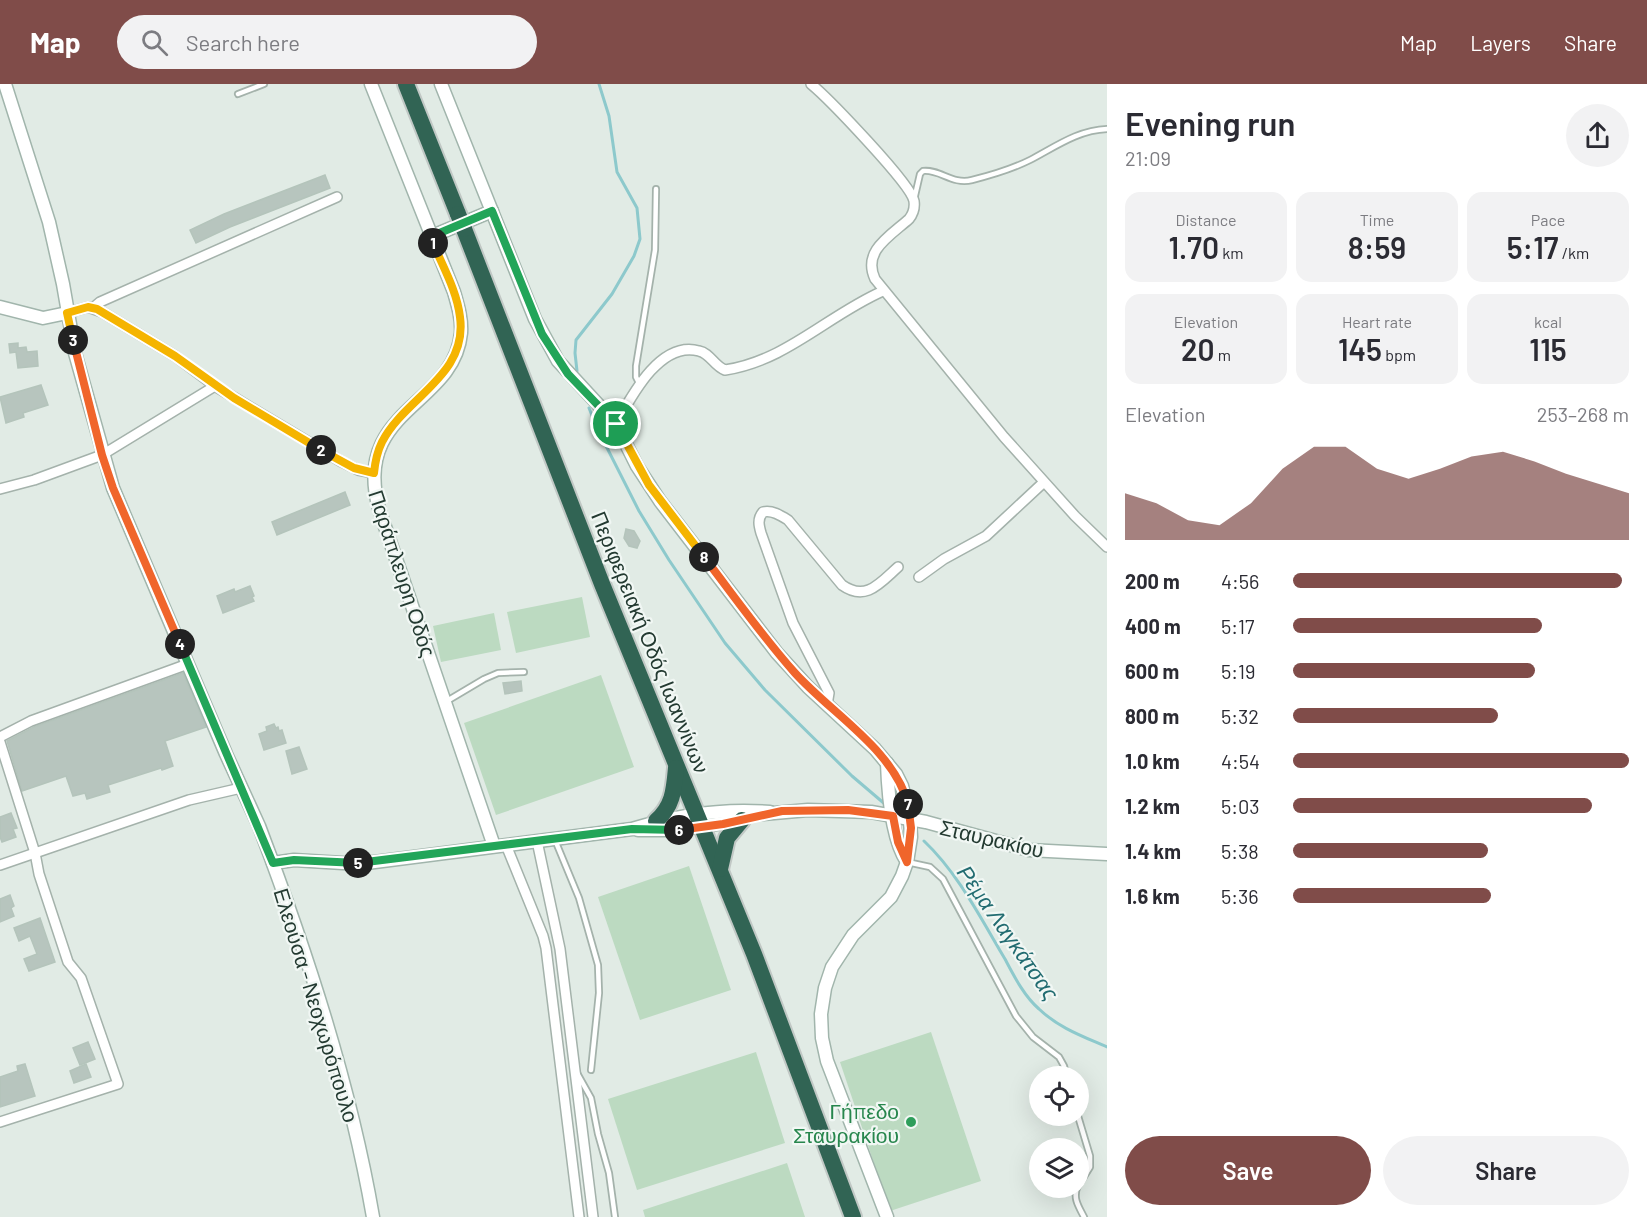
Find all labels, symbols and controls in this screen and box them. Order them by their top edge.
search box [117,15,537,69]
text: Map [30,25,81,59]
icon: search [138,26,171,59]
text: Search here [186,29,300,55]
text: Map [1400,30,1437,55]
text: Layers [1470,30,1531,55]
text: Share [1564,30,1617,55]
text: Evening run [1125,103,1295,143]
button: share [1566,104,1629,167]
text: 21:09 [1125,146,1171,170]
text: Distance [1176,210,1236,229]
text: Time [1360,210,1394,229]
text: Pace [1531,210,1565,229]
pin: 1 [418,228,448,258]
text: 1.70 [1169,229,1219,265]
text: 8:59 [1348,229,1406,265]
text: 5:17 [1507,229,1558,265]
text: 1 [430,233,436,252]
text: km [1219,243,1243,262]
text: /km [1558,243,1589,262]
text: Elevation [1174,312,1238,331]
text: Heart rate [1342,312,1412,331]
text: kcal [1534,312,1562,331]
pin: 3 [58,325,88,355]
text: 3 [69,330,77,349]
text: 20 [1181,331,1215,367]
text: 145 [1338,331,1382,367]
text: 115 [1529,331,1567,367]
text: m [1215,345,1231,364]
text: bpm [1382,345,1416,364]
pin [590,398,641,449]
text: Elevation [1125,402,1206,426]
text: 253–268 m [1537,402,1629,426]
icon: arrive [599,407,632,440]
pin: 2 [306,435,336,465]
text: 2 [317,440,325,459]
street label: Παράπλευρη Οδός [364,486,442,660]
street label: Περιφερειακή Οδός Ιωαννίνων [587,507,715,777]
pin: 8 [689,542,719,572]
text: 8 [700,547,708,566]
text: 200 m [1125,569,1180,593]
text: 4:56 [1221,569,1259,593]
text: 400 m [1125,614,1181,638]
text: 5:17 [1221,614,1255,638]
pin: 4 [165,629,195,659]
text: 4 [175,634,185,653]
text: 600 m [1125,659,1179,683]
text: 5:19 [1221,659,1255,683]
text: 800 m [1125,704,1179,728]
text: 5:32 [1221,704,1259,728]
text: 1.0 km [1125,749,1180,773]
text: 4:54 [1221,749,1260,773]
pin: 7 [893,789,923,819]
text: 7 [904,794,912,813]
text: 1.2 km [1125,794,1180,818]
text: 5:03 [1221,794,1260,818]
street label: Σταυρακίου [938,814,1046,862]
pin: 6 [664,815,694,845]
text: 6 [675,820,683,839]
text: 1.4 km [1125,839,1181,863]
text: 5:38 [1221,839,1259,863]
pin: 5 [343,848,373,878]
text: 5 [354,853,362,872]
water label: Ρέμα Λαγκάτσας [952,860,1065,1005]
text: 1.6 km [1125,884,1180,908]
text: 5:36 [1221,884,1259,908]
street label: Ελεούσα - Νεοχωρόπουλο [269,885,365,1125]
map controls [1029,1066,1089,1198]
button: locate [1029,1066,1089,1126]
place label: Γήπεδο Σταυρακίου [793,1098,899,1147]
marker: Γήπεδο Σταυρακίου [904,1115,918,1129]
button: Save [1125,1136,1371,1205]
button: Share [1383,1136,1629,1205]
button: layers [1029,1138,1089,1198]

